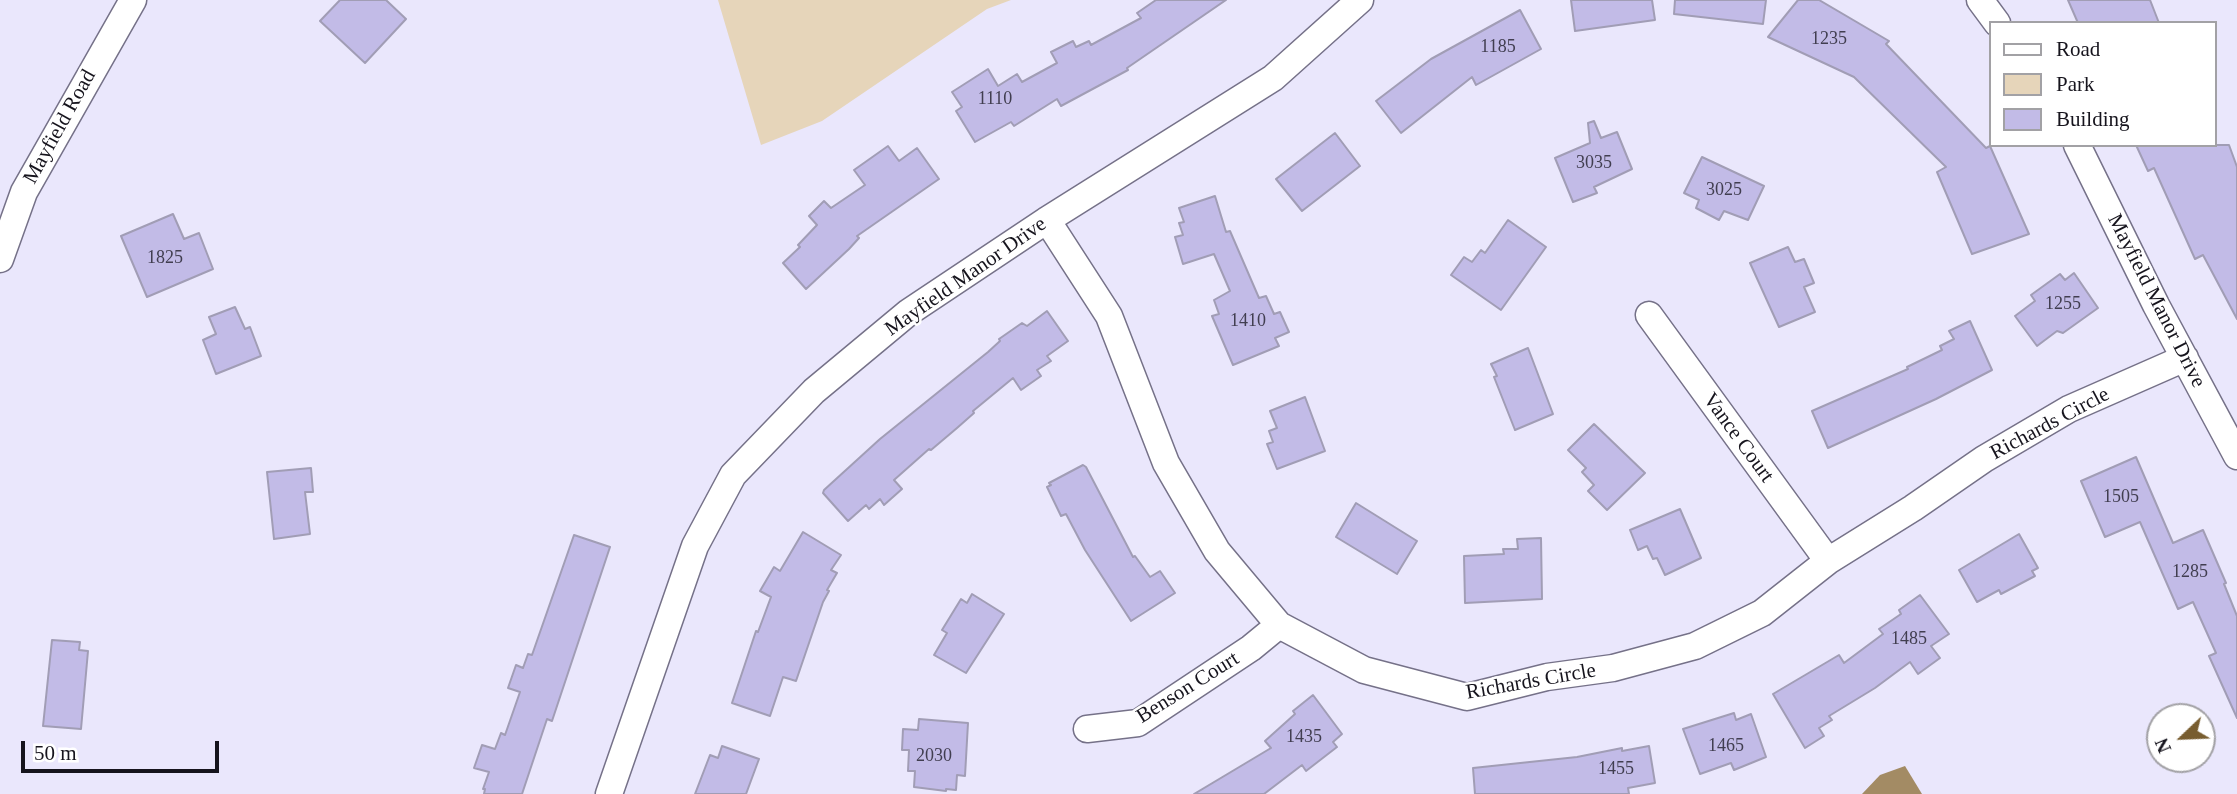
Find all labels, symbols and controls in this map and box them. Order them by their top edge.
legend [1988,21,2216,147]
house number: 1235 [1811,28,1847,50]
house number: 1185 [1480,36,1516,58]
text: Road [2056,37,2100,61]
street label: Mayfield Road [18,66,102,188]
text: Park [2056,72,2095,96]
house number: 1110 [978,88,1012,110]
text: Building [2056,107,2130,131]
house number: 3035 [1576,152,1612,174]
house number: 3025 [1706,179,1742,201]
street label: Mayfield Manor Drive [2101,210,2211,392]
street label: Mayfield Manor Drive [880,212,1052,342]
house number: 1825 [147,247,183,269]
house number: 1255 [2045,293,2081,315]
house number: 1410 [1230,310,1266,332]
street label: Richards Circle [1986,382,2114,466]
street label: Vance Court [1697,388,1779,488]
house number: 1505 [2103,486,2139,508]
house number: 1285 [2172,561,2208,583]
house number: 1485 [1891,628,1927,650]
street label: Benson Court [1132,647,1244,729]
street label: Richards Circle [1464,658,1598,706]
north arrow [2146,703,2216,773]
house number: 1435 [1286,726,1322,748]
scale bar [24,728,222,772]
house number: 1465 [1708,735,1744,757]
text: N [2151,735,2175,756]
text: 50 m [34,741,77,765]
house number: 2030 [916,745,952,767]
house number: 1455 [1598,758,1634,780]

